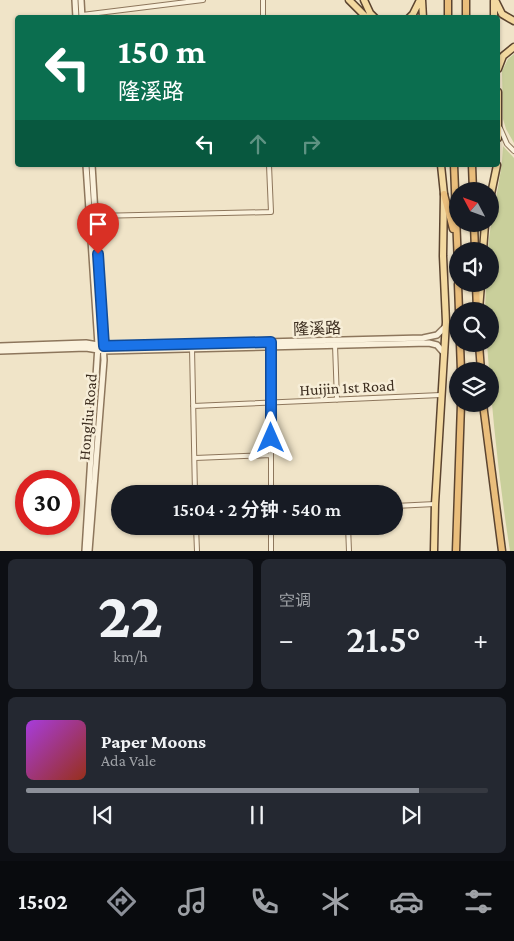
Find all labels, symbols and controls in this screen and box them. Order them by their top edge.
text: 150 m [118,32,206,71]
icon: left [35,35,100,100]
text: 隆溪路 [118,79,184,104]
icon: left [191,130,219,158]
icon: ahead [244,130,272,158]
icon: right [297,130,325,158]
north arrow [449,182,499,232]
map controls [449,182,499,412]
pin [77,203,119,254]
icon: arrive [84,210,112,238]
button: sound [449,242,499,292]
button: search [449,302,499,352]
street label: 隆溪路 [293,319,341,338]
button: layers [449,362,499,412]
street label: Hongliu Road [75,372,101,461]
street label: Huijin 1st Road [299,376,396,399]
position arrow [244,411,296,463]
speed limit sign: 30 [15,470,80,535]
text: 15:04 · 2 分钟 · 540 m [173,499,341,520]
text: 22 [98,579,163,651]
text: 空调 [279,592,311,609]
text: 21.5° [346,618,421,660]
text: − [279,624,294,655]
text: + [473,624,488,655]
text: km/h [113,648,148,665]
text: Paper Moons [101,731,206,752]
text: Ada Vale [101,752,156,769]
icon: previous [89,801,117,829]
icon: pause [243,801,271,829]
icon: next [397,801,425,829]
icon: directions [104,884,139,919]
icon: music [175,884,210,919]
icon: phone [247,884,282,919]
icon: climate [318,884,353,919]
icon: car [389,884,424,919]
icon: filters [461,884,496,919]
text: 15:02 [18,889,68,914]

